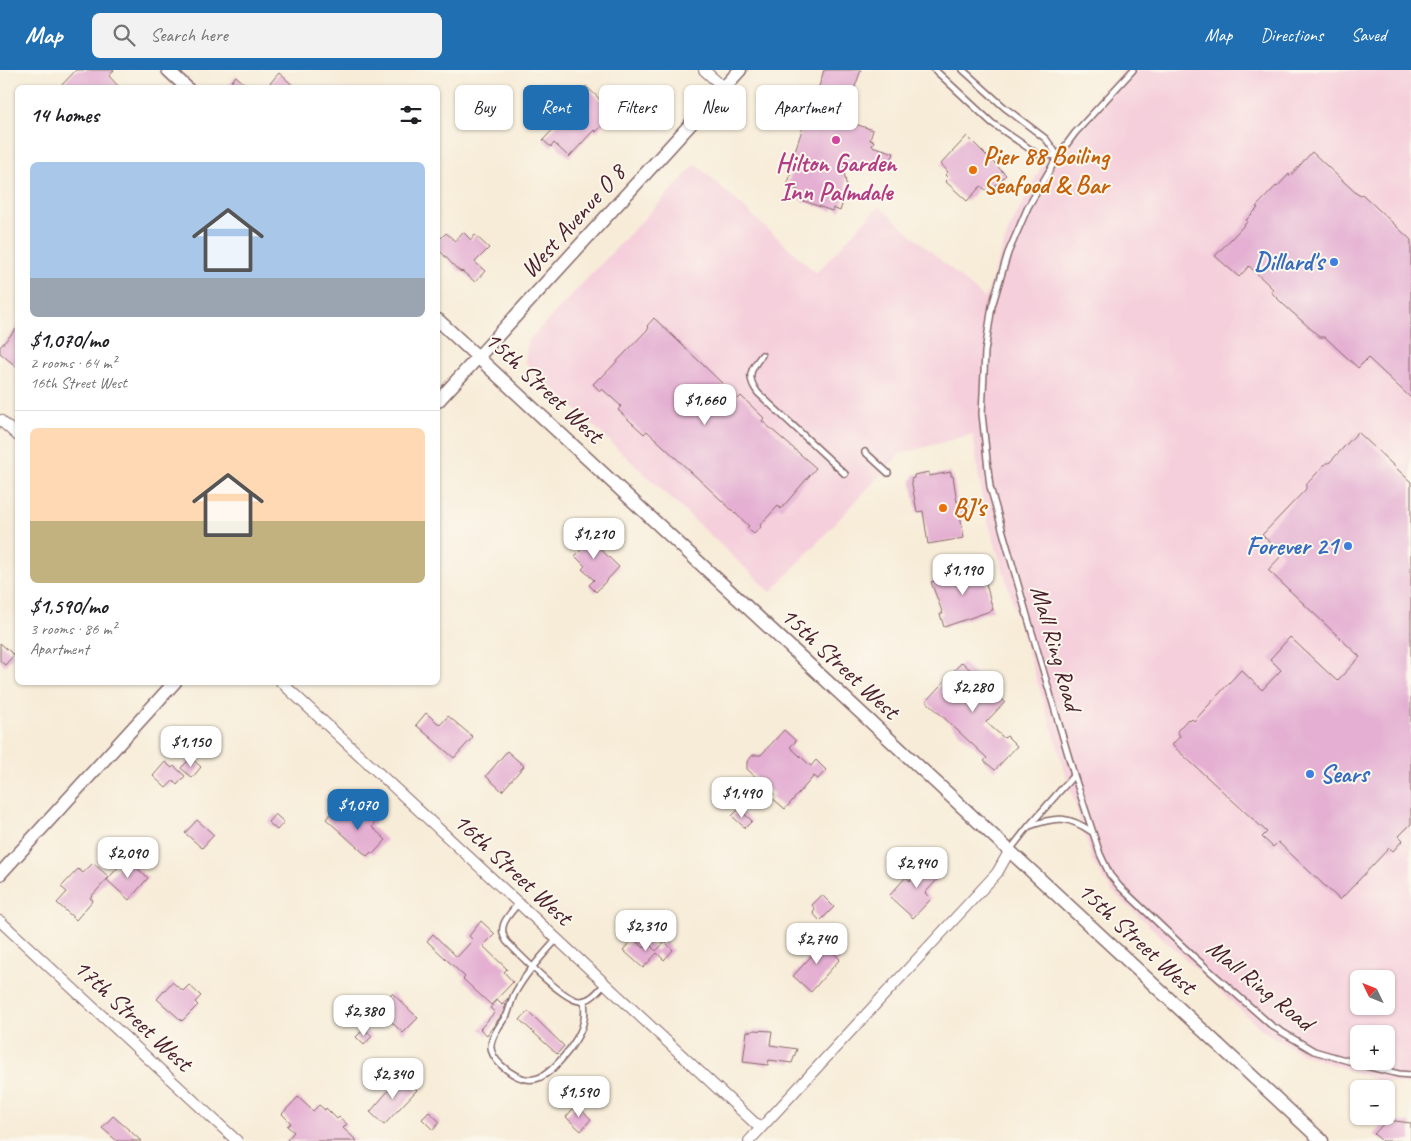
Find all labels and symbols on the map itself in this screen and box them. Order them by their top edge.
marker: Hilton Garden Inn Palmdale [830,134,842,146]
place label: Pier 88 Boiling Seafood & Bar [983,140,1112,201]
place label: Hilton Garden Inn Palmdale [776,147,898,208]
street label: West Avenue O 8 [513,155,634,285]
marker: Pier 88 Boiling Seafood & Bar [967,164,979,176]
place label: Dillard's [1254,246,1326,278]
marker: Dillard's [1328,256,1340,268]
street label: 15th Street West [478,324,612,452]
pin: $1,660 [664,384,746,426]
place label: BJ's [953,492,988,524]
marker: BJ's [937,502,949,514]
pin: $1,210 [553,518,635,560]
place label: Forever 21 [1246,530,1341,562]
marker: Forever 21 [1342,540,1354,552]
pin: $1,190 [922,554,1004,596]
street label: Mall Ring Road [1023,582,1090,718]
street label: 15th Street West [774,600,908,728]
pin: $2,280 [932,670,1014,713]
pin: $1,150 [150,726,232,768]
place label: Sears [1320,758,1370,790]
marker: Sears [1304,768,1316,780]
pin: $1,490 [701,776,783,819]
pin: $1,070 [317,788,399,831]
street label: 16th Street West [447,806,581,934]
pin: $2,090 [87,836,169,879]
pin: $2,940 [876,846,958,889]
street label: 15th Street West [1071,875,1205,1003]
pin: $2,310 [605,910,687,952]
pin: $2,740 [776,922,858,965]
street label: Mall Ring Road [1200,932,1323,1040]
street label: 17th Street West [67,952,201,1080]
north arrow [1350,970,1395,1015]
pin: $2,380 [323,994,405,1037]
pin: $2,340 [352,1058,434,1100]
pin: $1,590 [538,1076,620,1118]

